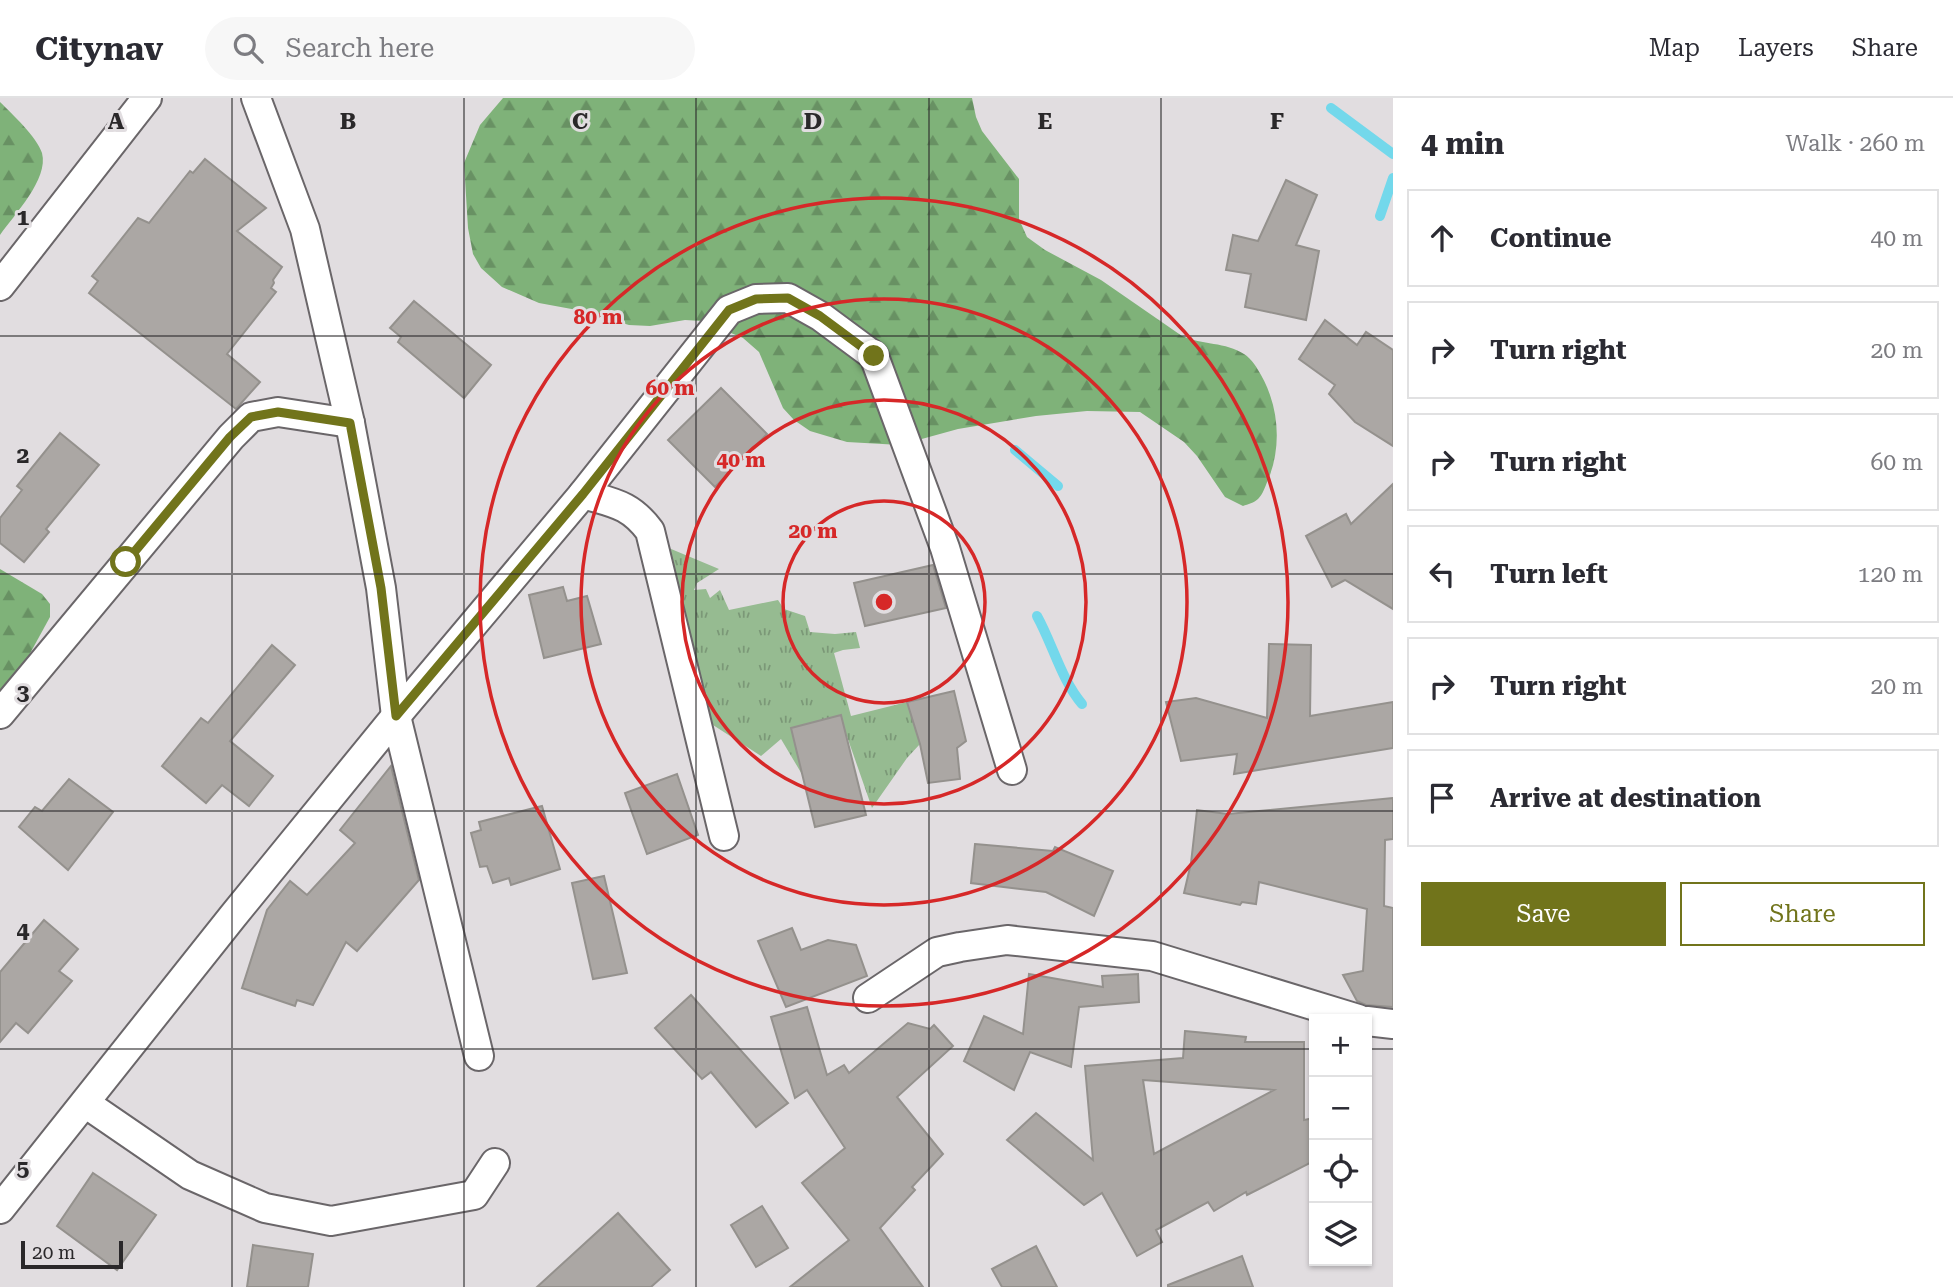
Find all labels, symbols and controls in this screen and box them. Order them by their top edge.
search box [205,17,695,80]
text: Citynav [35,29,163,68]
icon: search [229,29,267,67]
text: Search here [285,33,434,63]
text: Map [1649,34,1700,62]
text: Layers [1738,34,1814,62]
text: Share [1852,34,1918,62]
text: A [108,108,125,135]
text: B [340,108,356,135]
text: C [572,108,588,135]
text: D [804,108,822,135]
text: E [1038,108,1052,135]
text: F [1270,108,1284,135]
text: 4 min [1421,126,1504,161]
text: Walk · 260 m [1786,130,1925,157]
text: 1 [17,204,30,231]
icon: ahead [1423,219,1461,257]
text: Continue [1490,223,1612,253]
text: 40 m [1870,225,1923,252]
text: 80 m [573,305,623,329]
icon: right [1423,331,1461,369]
text: Turn right [1490,335,1626,365]
text: 20 m [1870,337,1923,364]
route end [858,340,889,371]
text: 60 m [645,376,695,400]
text: 2 [17,442,29,469]
icon: right [1423,443,1461,481]
text: Turn right [1490,447,1626,477]
text: 40 m [716,448,766,472]
text: 60 m [1870,449,1923,476]
text: 20 m [788,519,838,543]
route start [110,546,141,577]
icon: left [1423,555,1461,593]
text: Turn left [1490,559,1608,589]
text: 120 m [1858,561,1923,588]
centre of rings [872,590,896,614]
icon: right [1423,667,1461,705]
text: Turn right [1490,671,1626,701]
text: 20 m [1870,673,1923,700]
text: 3 [17,679,30,706]
icon: arrive [1423,779,1461,817]
text: Arrive at destination [1490,783,1761,813]
button: Save [1421,882,1666,946]
button: Share [1680,882,1925,946]
text: 4 [17,917,30,944]
map controls [1309,1014,1372,1266]
button: + [1309,1014,1372,1077]
button: − [1309,1077,1372,1140]
button: locate [1309,1140,1372,1203]
text: 5 [17,1155,30,1182]
button: layers [1309,1203,1372,1266]
scale bar [21,1238,122,1270]
text: 20 m [32,1241,75,1264]

